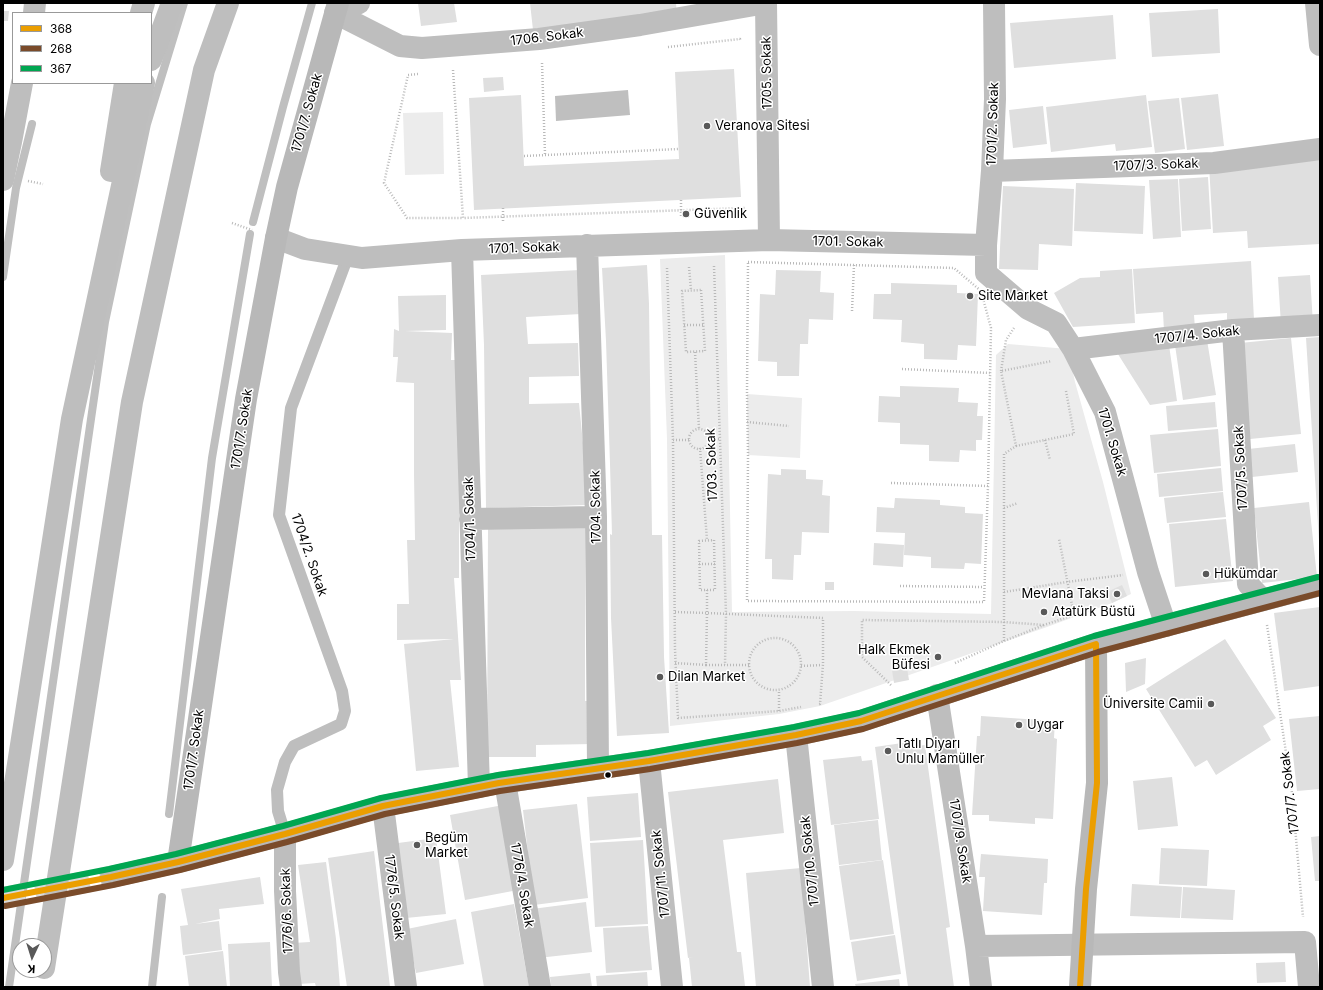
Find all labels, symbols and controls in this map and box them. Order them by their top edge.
legend [12,12,152,84]
text: 368 [50,21,72,36]
street label: 1706. Sokak [510,25,584,49]
street label: 1705. Sokak [759,36,775,110]
text: 268 [50,41,72,56]
text: 367 [50,61,72,76]
street label: 1701/7. Sokak [288,72,326,154]
street label: 1701/2. Sokak [984,82,1002,166]
place label: Veranova Sitesi [715,118,810,134]
marker: Veranova Sitesi [702,121,712,131]
street label: 1707/3. Sokak [1113,156,1199,174]
place label: Güvenlik [694,206,747,222]
marker: Güvenlik [681,209,691,219]
street label: 1701. Sokak [812,234,884,250]
street label: 1701. Sokak [488,239,560,257]
place label: Site Market [978,288,1048,304]
marker: Site Market [965,291,975,301]
street label: 1707/4. Sokak [1154,323,1240,347]
street label: 1701/7. Sokak [228,388,256,470]
street label: 1701. Sokak [1094,406,1130,478]
street label: 1707/5. Sokak [1231,425,1251,511]
street label: 1703. Sokak [703,428,721,502]
street label: 1704. Sokak [588,470,604,544]
street label: 1704/1. Sokak [461,477,479,561]
street label: 1704/2. Sokak [288,511,330,599]
place label: Hükümdar [1214,566,1278,582]
marker: Hükümdar [1201,569,1211,579]
place label: Mevlana Taksi [1022,586,1109,602]
marker: Mevlana Taksi [1112,589,1122,599]
place label: Atatürk Büstü [1052,604,1135,620]
marker: Atatürk Büstü [1039,607,1049,617]
place label: Halk Ekmek Büfesi [858,642,930,673]
marker: Halk Ekmek Büfesi [933,652,943,662]
place label: Dilan Market [668,669,745,685]
marker: Dilan Market [655,672,665,682]
place label: Üniversite Camii [1103,696,1203,712]
marker: Üniversite Camii [1206,699,1216,709]
street label: 1701/7. Sokak [181,709,207,791]
place label: Uygar [1027,717,1064,733]
marker: Uygar [1014,720,1024,730]
place label: Tatlı Diyarı Unlu Mamüller [896,736,985,767]
marker: Tatlı Diyarı Unlu Mamüller [883,746,893,756]
street label: 1707/7. Sokak [1277,751,1303,835]
unlabelled marker [603,770,613,780]
street label: 1707/9. Sokak [946,798,974,884]
street label: 1707/10. Sokak [798,815,822,907]
street label: 1707/11. Sokak [649,829,673,919]
place label: Begüm Market [425,830,468,861]
marker: Begüm Market [412,840,422,850]
street label: 1776/4. Sokak [507,841,537,929]
street label: 1776/5. Sokak [381,854,407,940]
street label: 1776/6. Sokak [278,868,296,954]
north arrow [12,938,52,978]
text: K [27,962,36,976]

